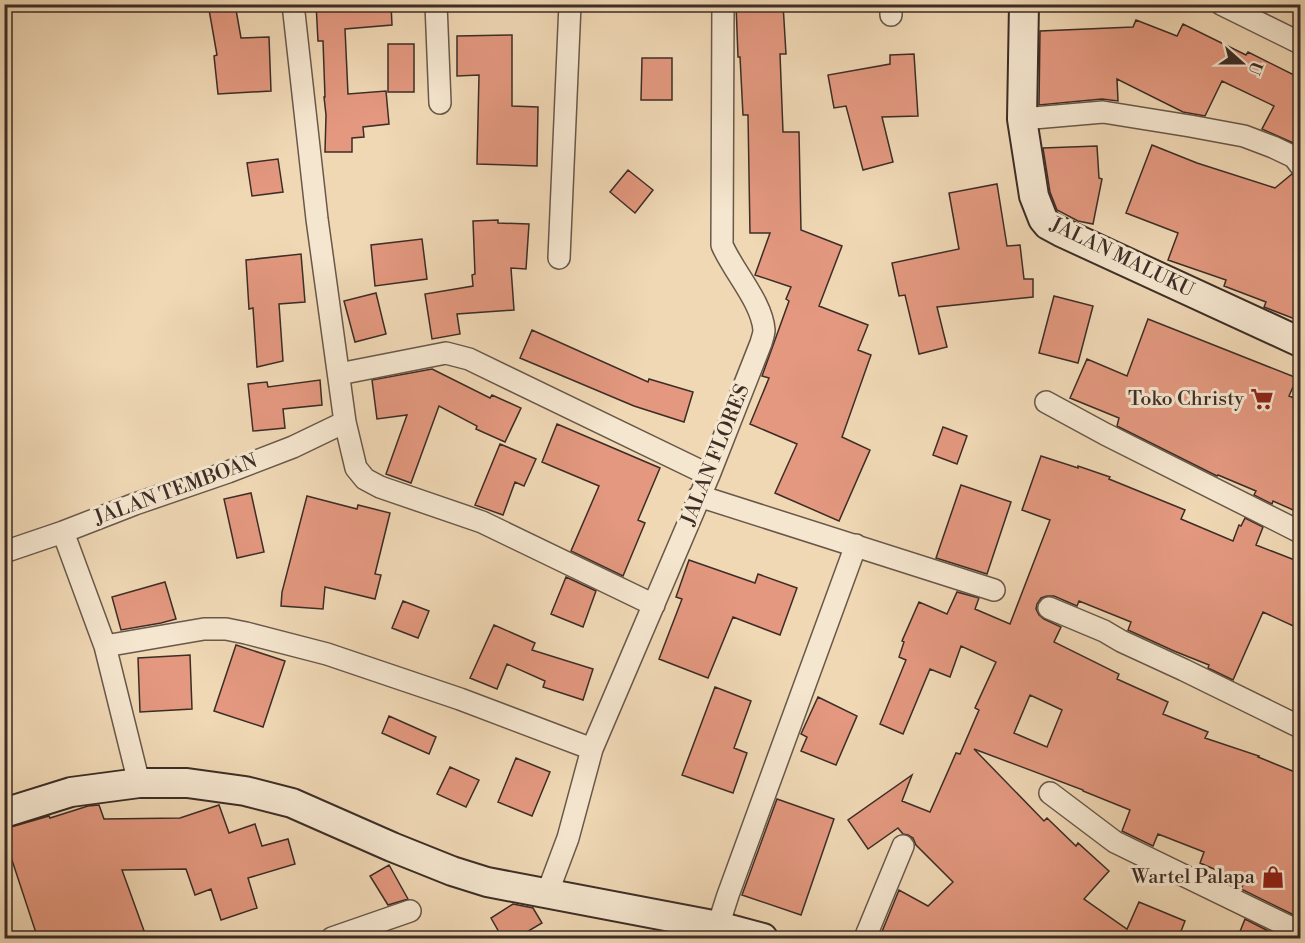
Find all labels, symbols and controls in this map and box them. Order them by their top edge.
north arrow [1212,33,1272,93]
text: U [1243,59,1267,78]
street label: JALAN MALUKU [1045,212,1198,304]
street label: JALAN FLORES [676,381,756,530]
supermarket icon: Toko Christy [1249,386,1275,412]
place label: Toko Christy [1128,387,1244,412]
street label: JALAN TEMBOAN [90,449,261,531]
shop icon: Wartel Palapa [1260,864,1286,890]
place label: Wartel Palapa [1130,865,1256,890]

